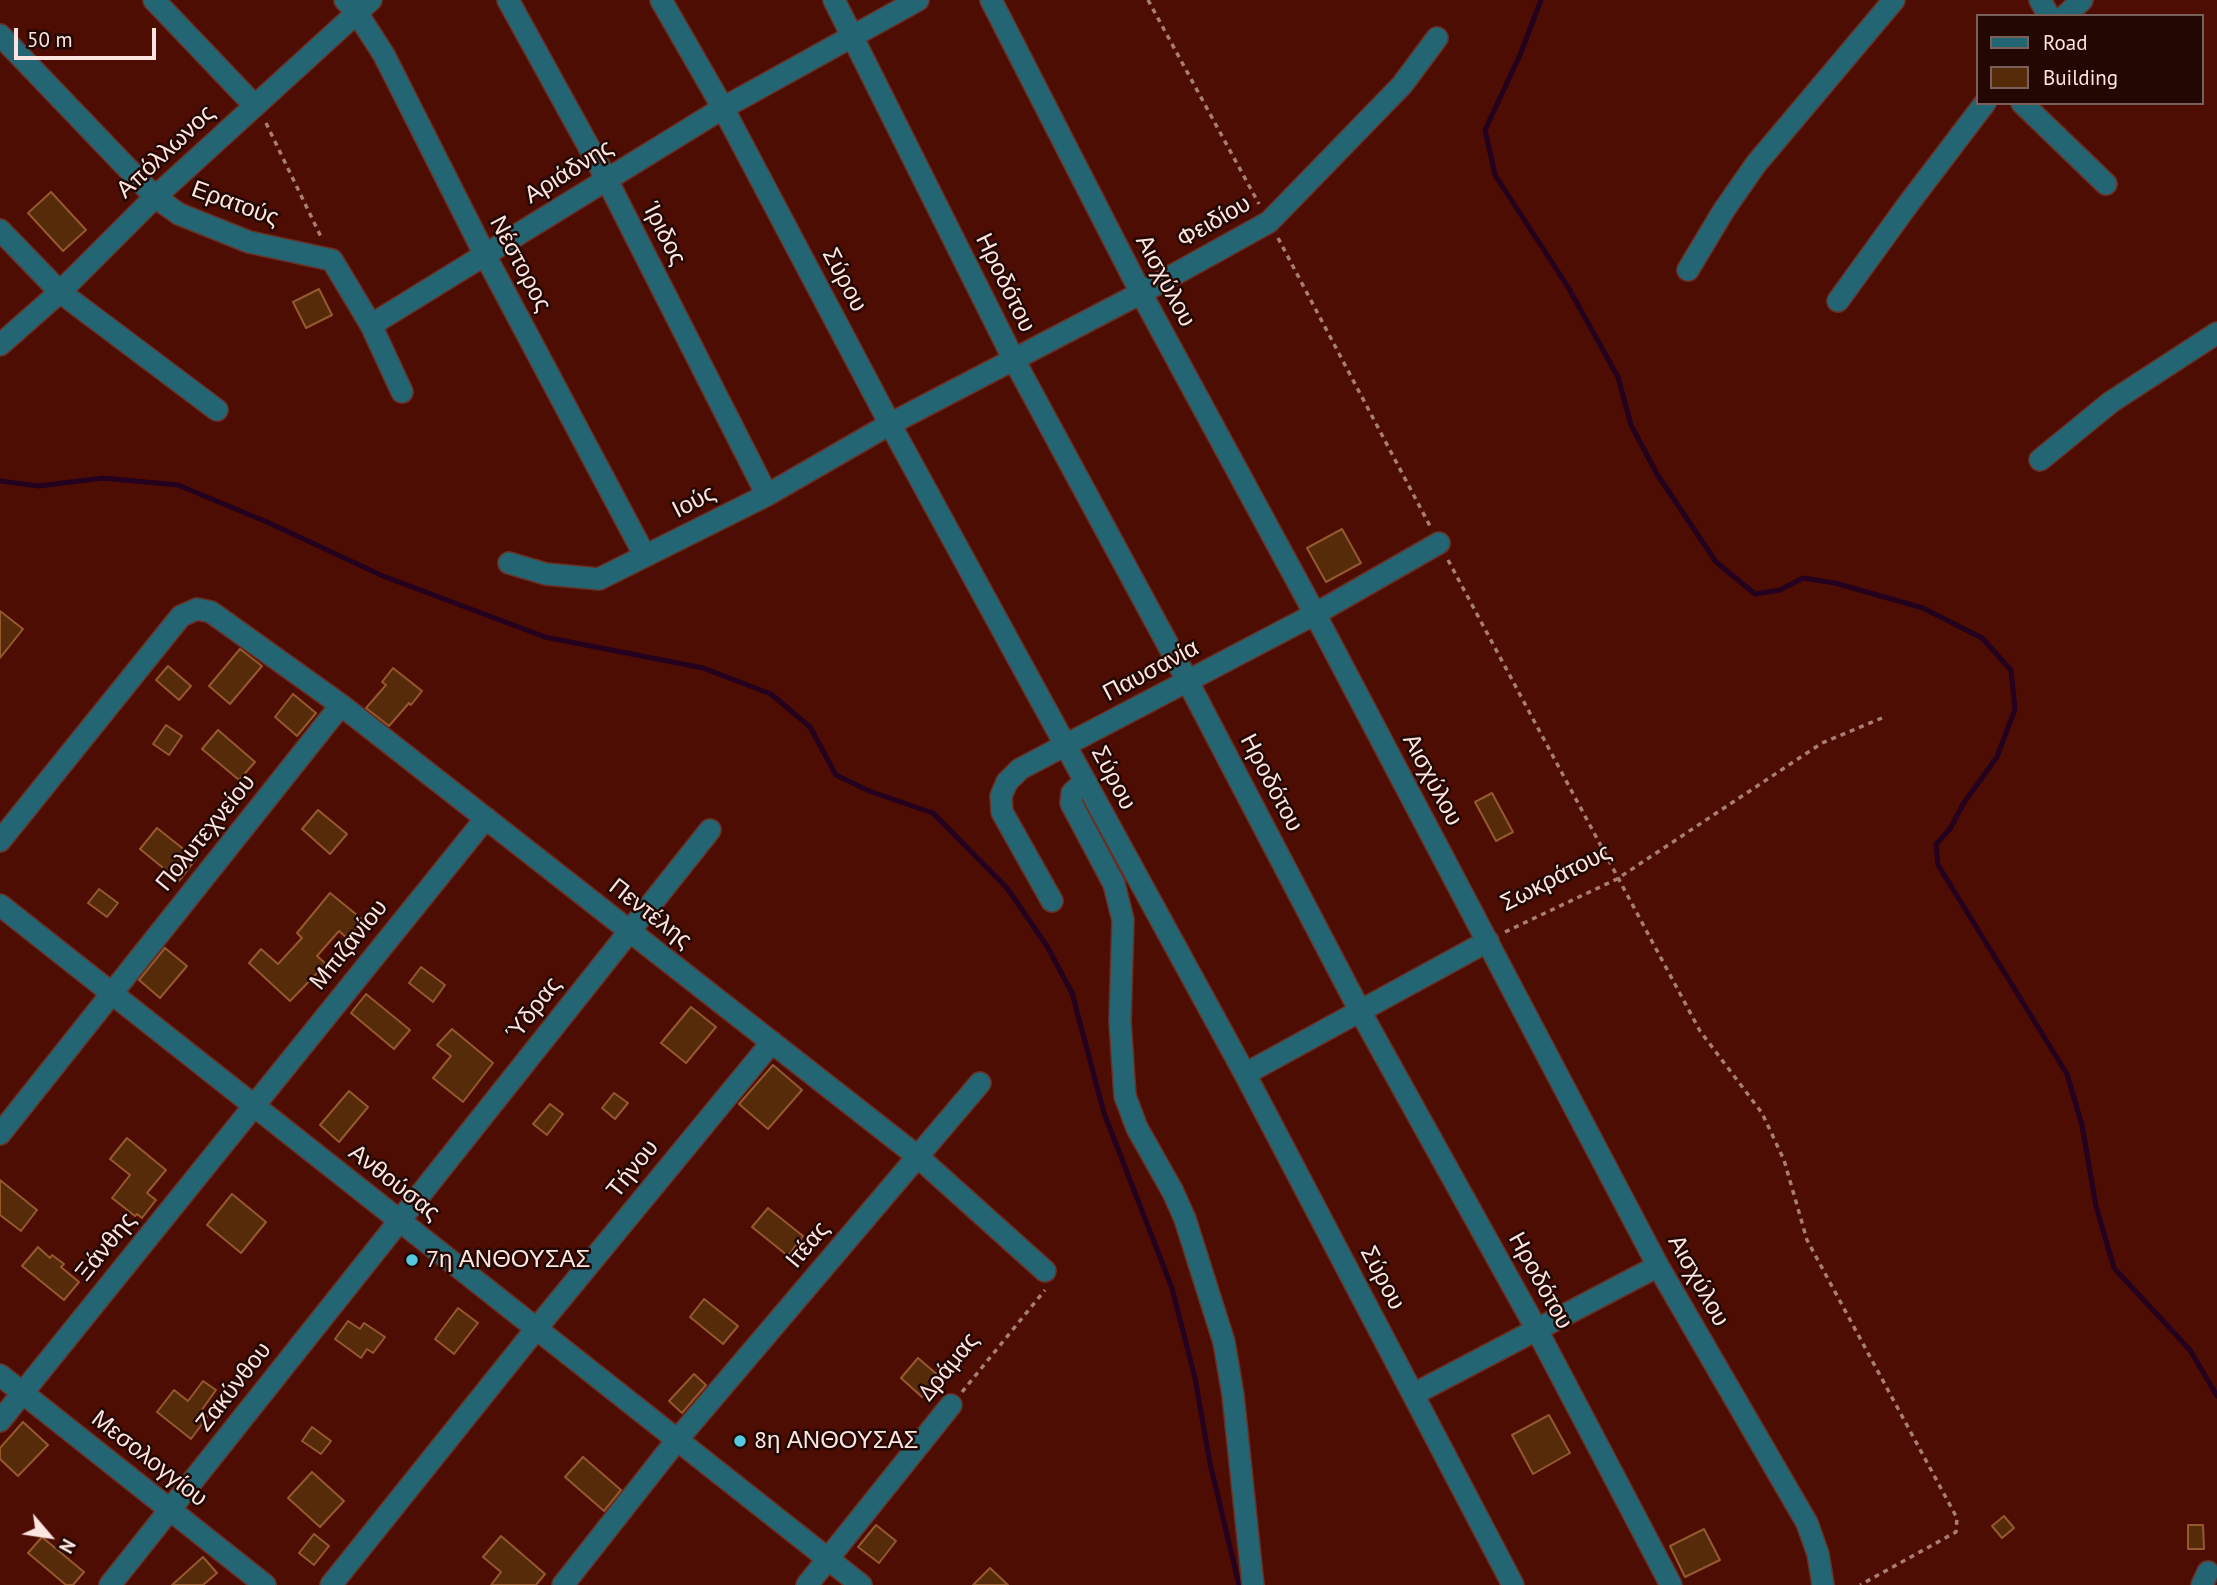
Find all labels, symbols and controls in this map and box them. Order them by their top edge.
scale bar [18,14,159,58]
legend [1976,14,2203,105]
text: 50 m [27,26,73,53]
text: Road [2043,29,2087,56]
text: Building [2043,64,2118,91]
street label: Απόλλωνος [111,99,221,205]
street label: Αριάδνης [519,134,619,210]
street label: Ερατούς [187,175,283,233]
street label: Φειδίου [1172,189,1256,255]
street label: Ίριδος [636,198,692,270]
street label: Νέστορος [483,211,557,317]
street label: Ηροδότου [969,229,1041,337]
street label: Αισχύλου [1129,230,1201,332]
street label: Σύρου [815,243,873,317]
street label: Ιούς [668,479,720,525]
street label: Παυσανία [1098,634,1204,708]
street label: Ηροδότου [1233,729,1309,837]
street label: Αισχύλου [1396,729,1468,831]
street label: Σύρου [1084,741,1142,815]
street label: Πολυτεχνείου [150,769,262,897]
street label: Σωκράτους [1496,838,1616,918]
street label: Πεντέλης [603,873,697,955]
street label: Μπιζανίου [304,894,394,996]
street label: Ύδρας [500,971,568,1047]
street label: Τήνου [601,1134,665,1204]
street label: Ανθούσας [343,1139,445,1227]
street label: Ξάνθης [70,1207,142,1287]
street label: Ιτέας [780,1216,836,1274]
street label: Ηροδότου [1502,1228,1578,1334]
street label: Αισχύλου [1661,1230,1735,1332]
street label: Σύρου [1353,1241,1411,1315]
place label: 7η ΑΝΘΟΥΣΑΣ [426,1246,590,1274]
marker: 7η ΑΝΘΟΥΣΑΣ [404,1252,420,1268]
street label: Δράμας [913,1327,985,1407]
street label: Ζακύνθου [190,1337,278,1437]
street label: Μεσολογγίου [85,1405,213,1513]
place label: 8η ΑΝΘΟΥΣΑΣ [754,1427,918,1455]
marker: 8η ΑΝΘΟΥΣΑΣ [732,1433,748,1449]
north arrow [14,1501,84,1571]
text: N [54,1535,81,1557]

